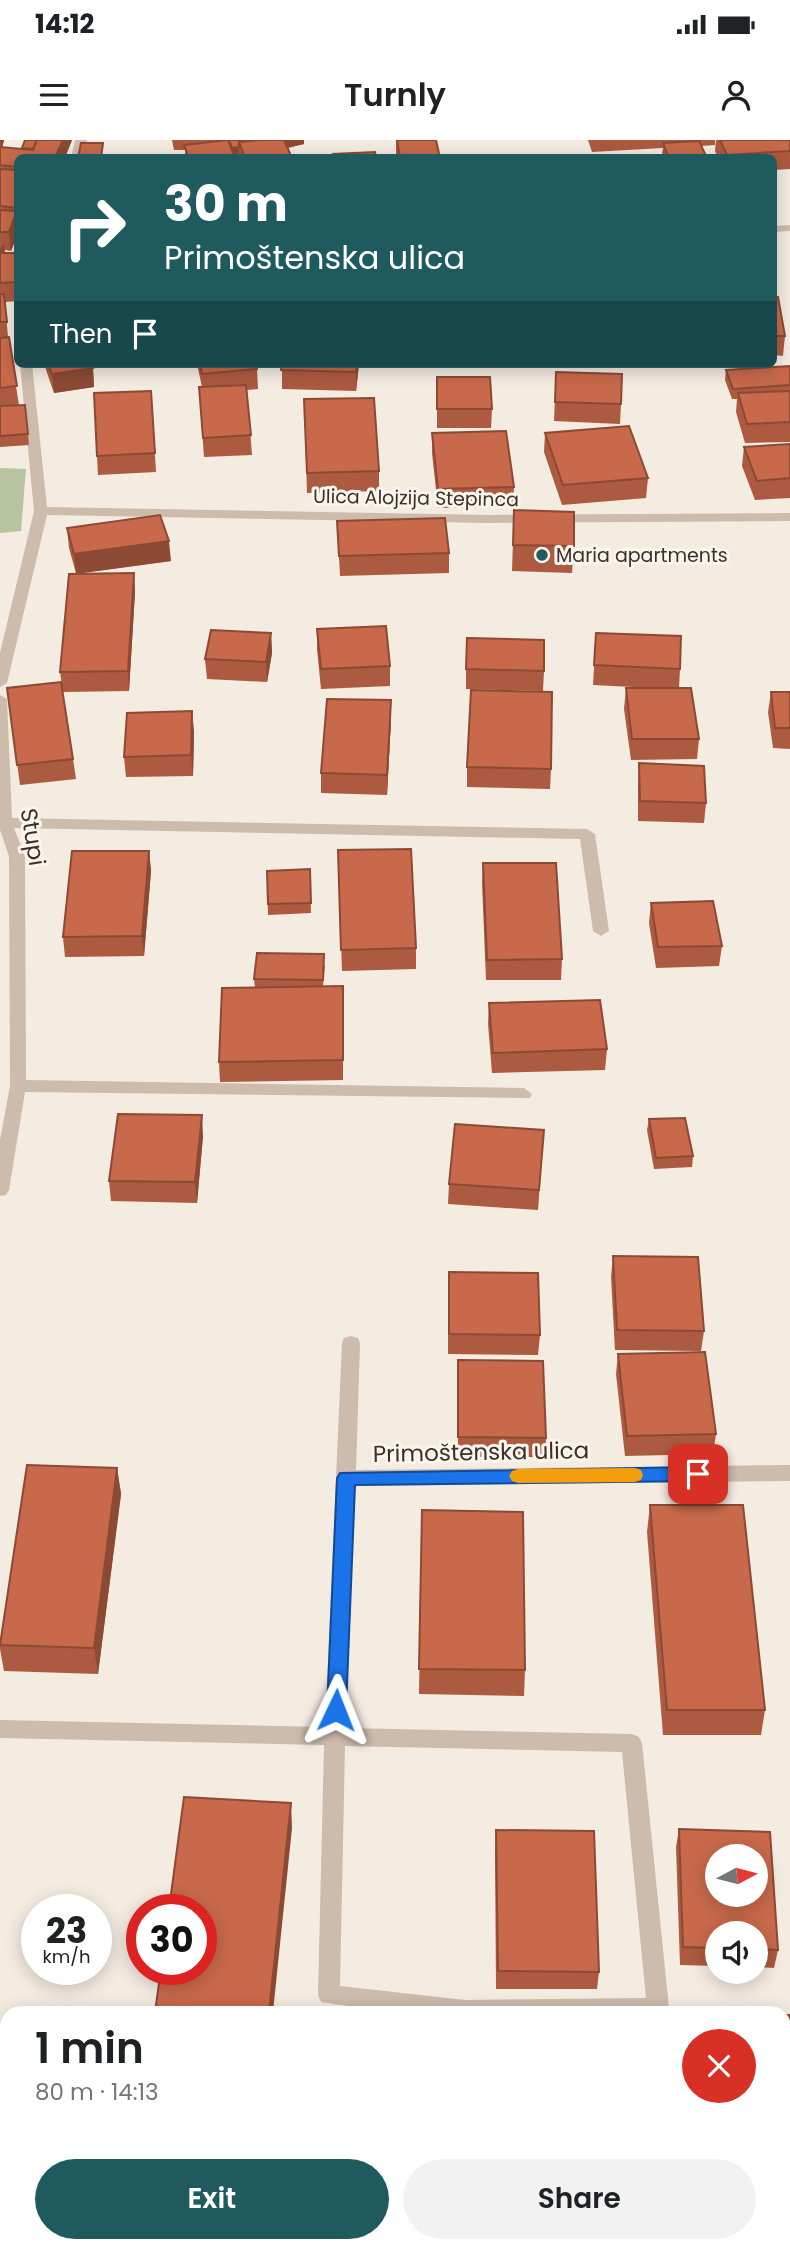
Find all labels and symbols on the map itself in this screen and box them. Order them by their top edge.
street label: Ulica Alojzija Stepinca [313,483,519,513]
place label: Maria apartments [556,542,728,569]
marker: Maria apartments [534,547,550,563]
street label: Stupi [13,806,53,868]
street label: Primoštenska ulica [373,1434,589,1470]
pin [668,1444,728,1504]
position arrow [299,1673,373,1747]
north arrow [705,1844,768,1908]
speed limit sign: 30 [126,1894,217,1985]

